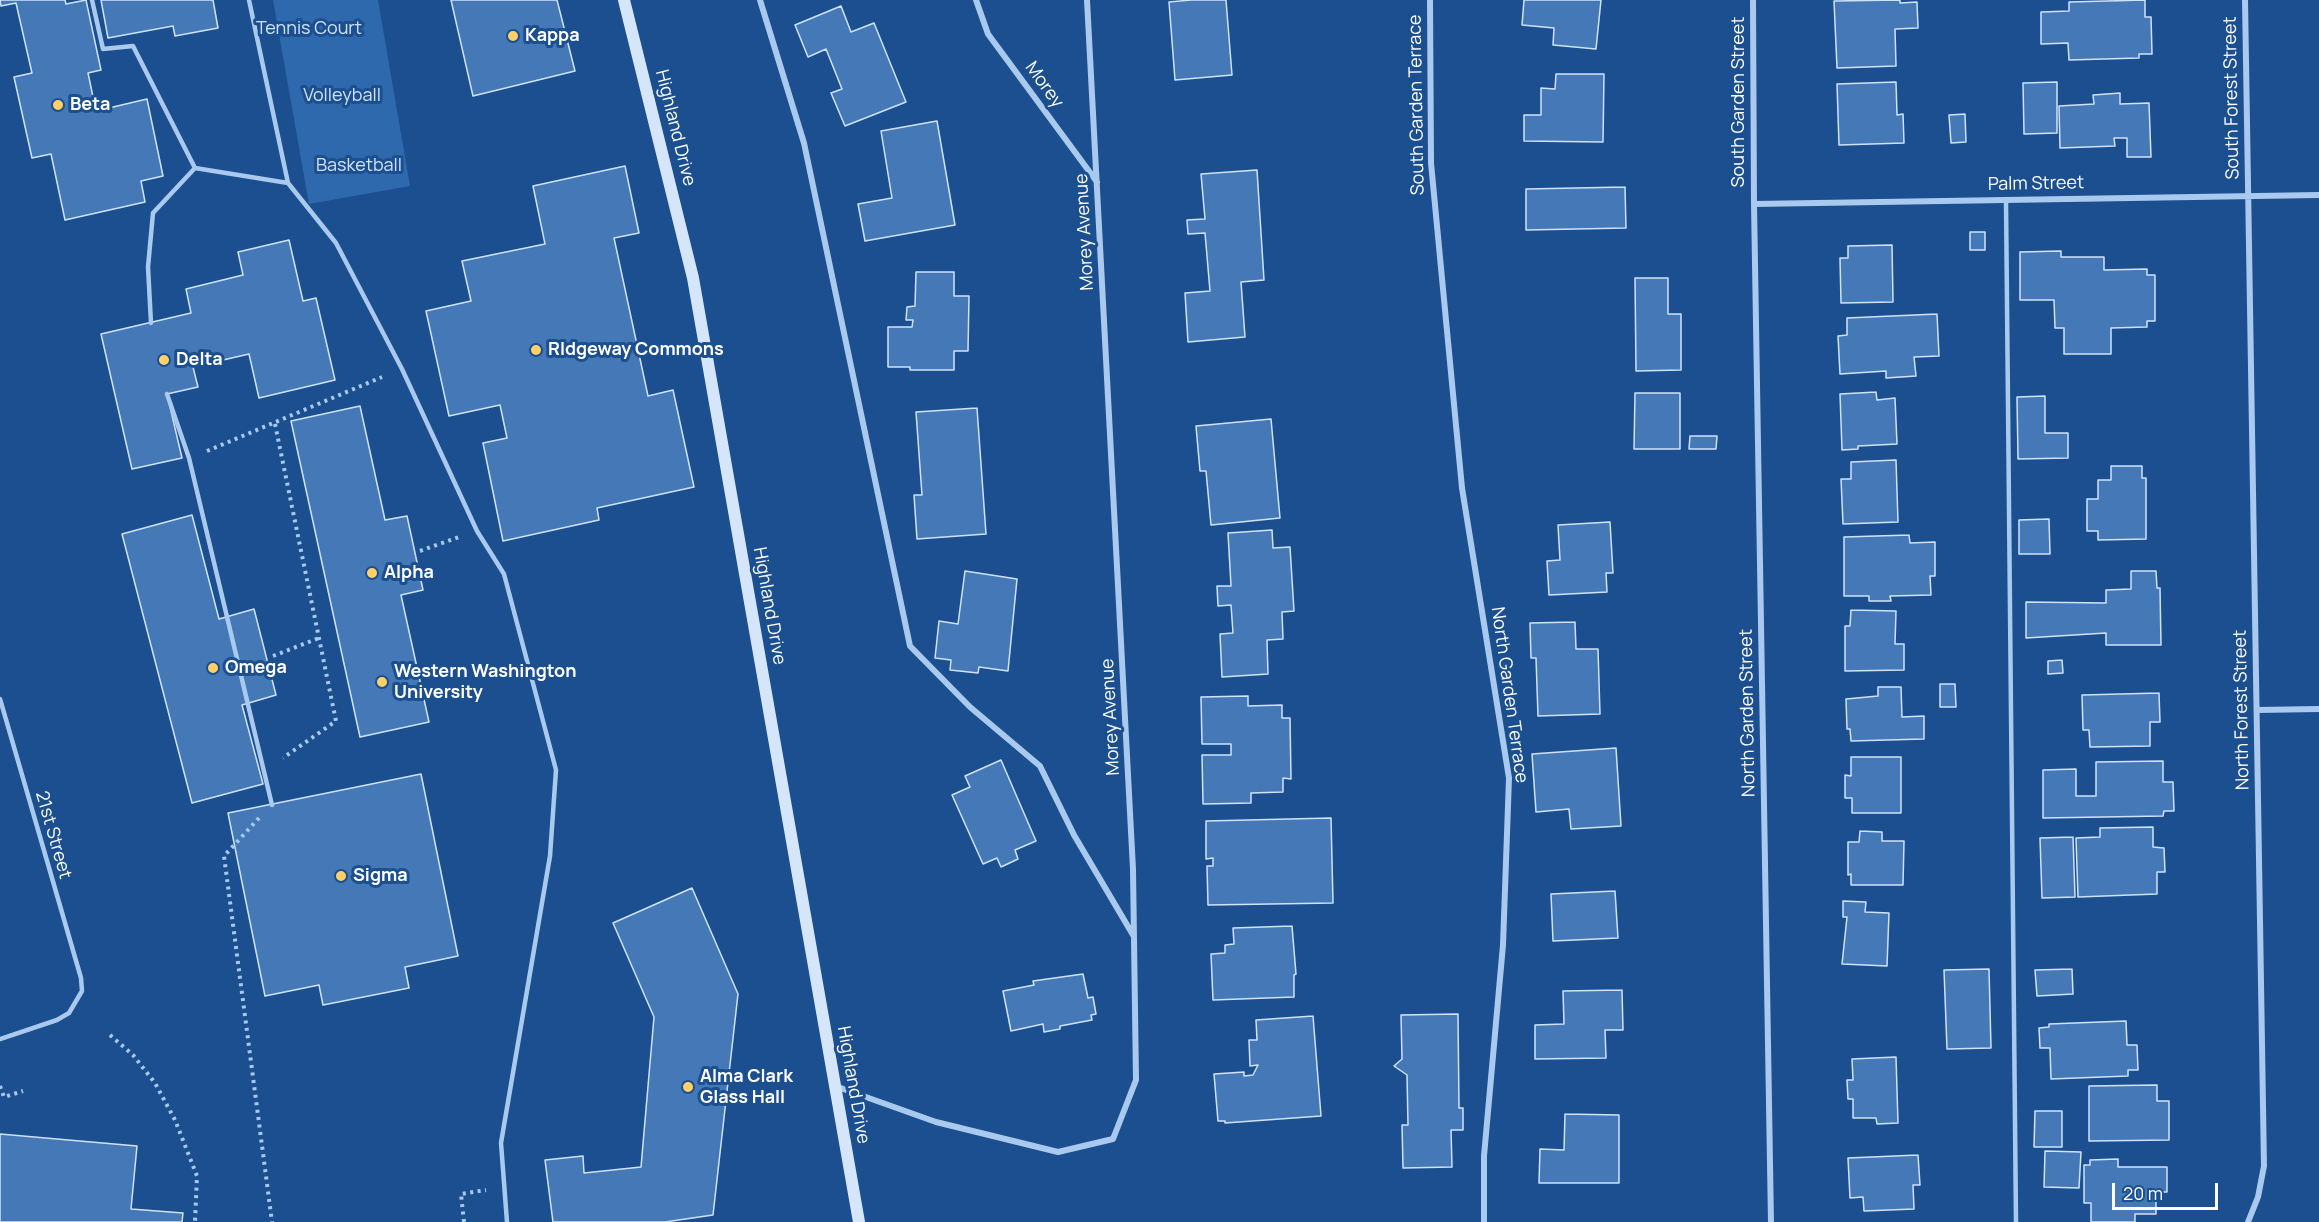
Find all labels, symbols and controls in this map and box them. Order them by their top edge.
street label: South Garden Terrace [1405,14,1429,196]
street label: South Garden Street [1728,16,1750,188]
street label: South Forest Street [2220,16,2244,180]
park label: Tennis Court [256,18,362,40]
place label: Kappa [525,25,580,47]
marker: Kappa [506,29,520,43]
street label: Morey [1020,58,1068,112]
street label: Highland Drive [650,68,700,188]
park label: Volleyball [303,85,381,107]
place label: Beta [70,94,110,116]
marker: Beta [51,98,65,112]
park label: Basketball [316,155,402,177]
street label: Palm Street [1988,172,2084,196]
street label: Morey Avenue [1071,173,1099,291]
place label: RIdgeway Commons [548,339,724,361]
marker: RIdgeway Commons [529,343,543,357]
place label: Delta [176,349,223,371]
marker: Delta [157,353,171,367]
street label: Highland Drive [748,546,790,666]
place label: Alpha [384,562,434,584]
marker: Alpha [365,566,379,580]
street label: North Garden Terrace [1486,605,1532,785]
street label: North Garden Street [1736,629,1760,797]
street label: North Forest Street [2230,630,2254,790]
place label: Omega [225,657,287,679]
street label: Morey Avenue [1097,658,1125,776]
marker: Omega [206,661,220,675]
place label: Western Washington University [394,661,576,704]
marker: Western Washington University [375,675,389,689]
street label: 21st Street [30,789,76,881]
place label: Sigma [353,865,408,887]
marker: Sigma [334,869,348,883]
street label: Highland Drive [832,1025,874,1145]
place label: Alma Clark Glass Hall [700,1066,793,1108]
marker: Alma Clark Glass Hall [681,1080,695,1094]
scale bar [2115,1171,2222,1209]
text: 20 m [2123,1181,2163,1205]

